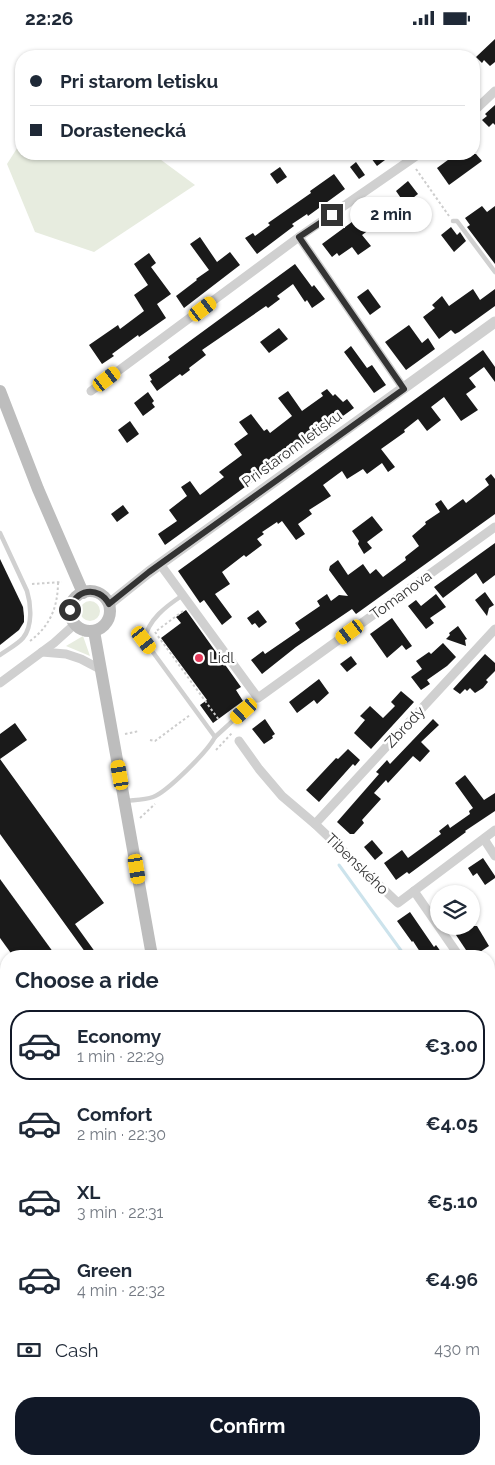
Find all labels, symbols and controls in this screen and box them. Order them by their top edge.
text: 22:26 [25,7,73,29]
text: Pri starom letisku [60,70,218,92]
text: Dorastenecká [60,119,186,141]
callout: 2 min [350,197,432,233]
route end [321,204,343,226]
text: 2 min [370,205,412,224]
car [186,294,219,324]
car [90,364,123,394]
street label: Pri starom letisku [239,407,345,491]
street label: Tomanova [367,567,435,623]
route start [59,599,81,621]
car [333,617,366,647]
car [128,624,159,656]
place label: Lidl [209,649,235,667]
marker: Lidl [193,652,205,664]
car [227,695,260,727]
street label: Zbrody [381,703,429,751]
car [110,759,129,791]
street label: Tibenského [322,830,392,898]
car [127,853,146,885]
map controls [430,885,480,935]
button: layers [430,885,480,935]
text: Choose a ride [15,967,159,993]
icon: car [17,1023,62,1068]
text: Economy [77,1025,161,1047]
text: €3.00 [425,1034,478,1056]
text: 1 min · 22:29 [77,1047,164,1066]
icon: car [17,1101,62,1146]
text: Comfort [77,1103,152,1125]
text: €4.05 [426,1112,478,1134]
text: 2 min · 22:30 [77,1125,166,1144]
icon: car [17,1179,62,1224]
text: XL [77,1181,100,1203]
text: €5.10 [427,1190,478,1212]
text: 3 min · 22:31 [77,1203,163,1222]
icon: car [17,1257,62,1302]
text: Green [77,1259,132,1281]
text: €4.96 [425,1268,478,1290]
text: 4 min · 22:32 [77,1281,165,1300]
icon: cash [15,1336,43,1364]
text: Cash [55,1339,99,1361]
text: 430 m [434,1340,480,1359]
button: Confirm [15,1397,480,1455]

